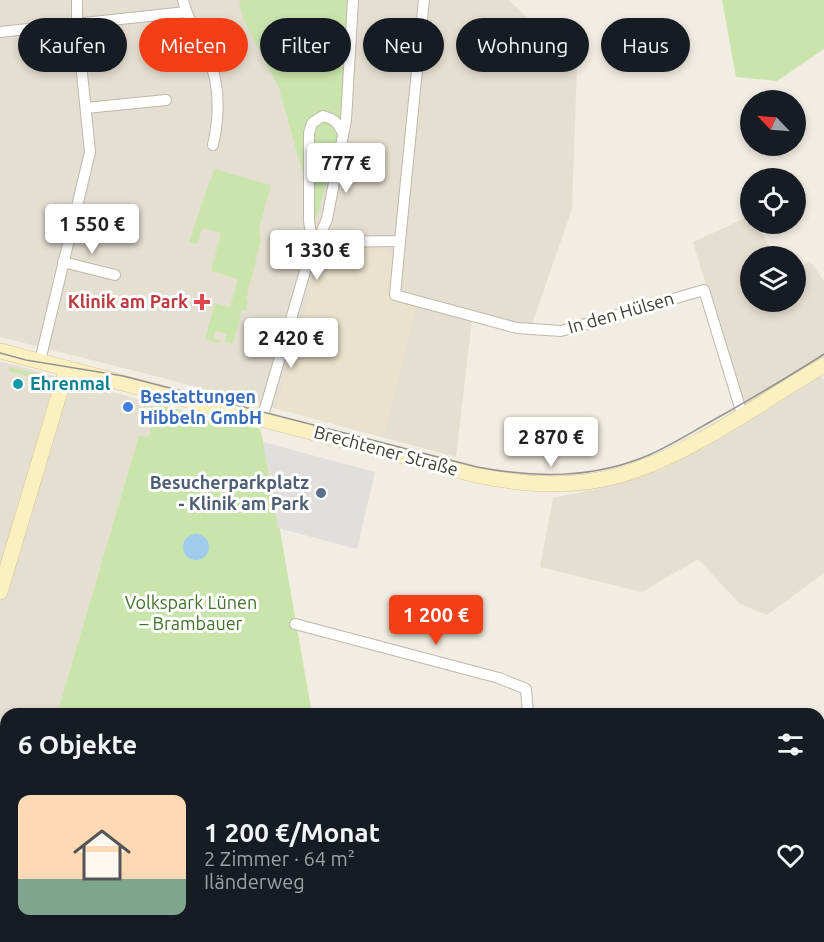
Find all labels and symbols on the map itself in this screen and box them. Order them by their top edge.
north arrow [740,90,806,156]
pin: 777 € [304,143,388,194]
pin: 1 550 € [37,204,147,255]
pin: 1 330 € [262,230,372,281]
street label: In den Hülsen [565,287,676,337]
place label: Klinik am Park [68,291,188,311]
marker: Klinik am Park [193,293,211,311]
pin: 2 420 € [236,318,346,369]
place label: Ehrenmal [30,373,111,393]
marker: Ehrenmal [11,377,25,391]
place label: Bestattungen Hibbeln GmbH [140,386,262,427]
marker: Bestattungen Hibbeln GmbH [121,400,135,414]
pin: 2 870 € [496,417,606,468]
street label: Brechtener Straße [312,421,460,479]
place label: Besucherparkplatz - Klinik am Park [150,472,309,513]
marker: Besucherparkplatz - Klinik am Park [314,486,328,500]
park label: Volkspark Lünen – Brambauer [125,592,257,633]
pin: 1 200 € [381,595,491,646]

